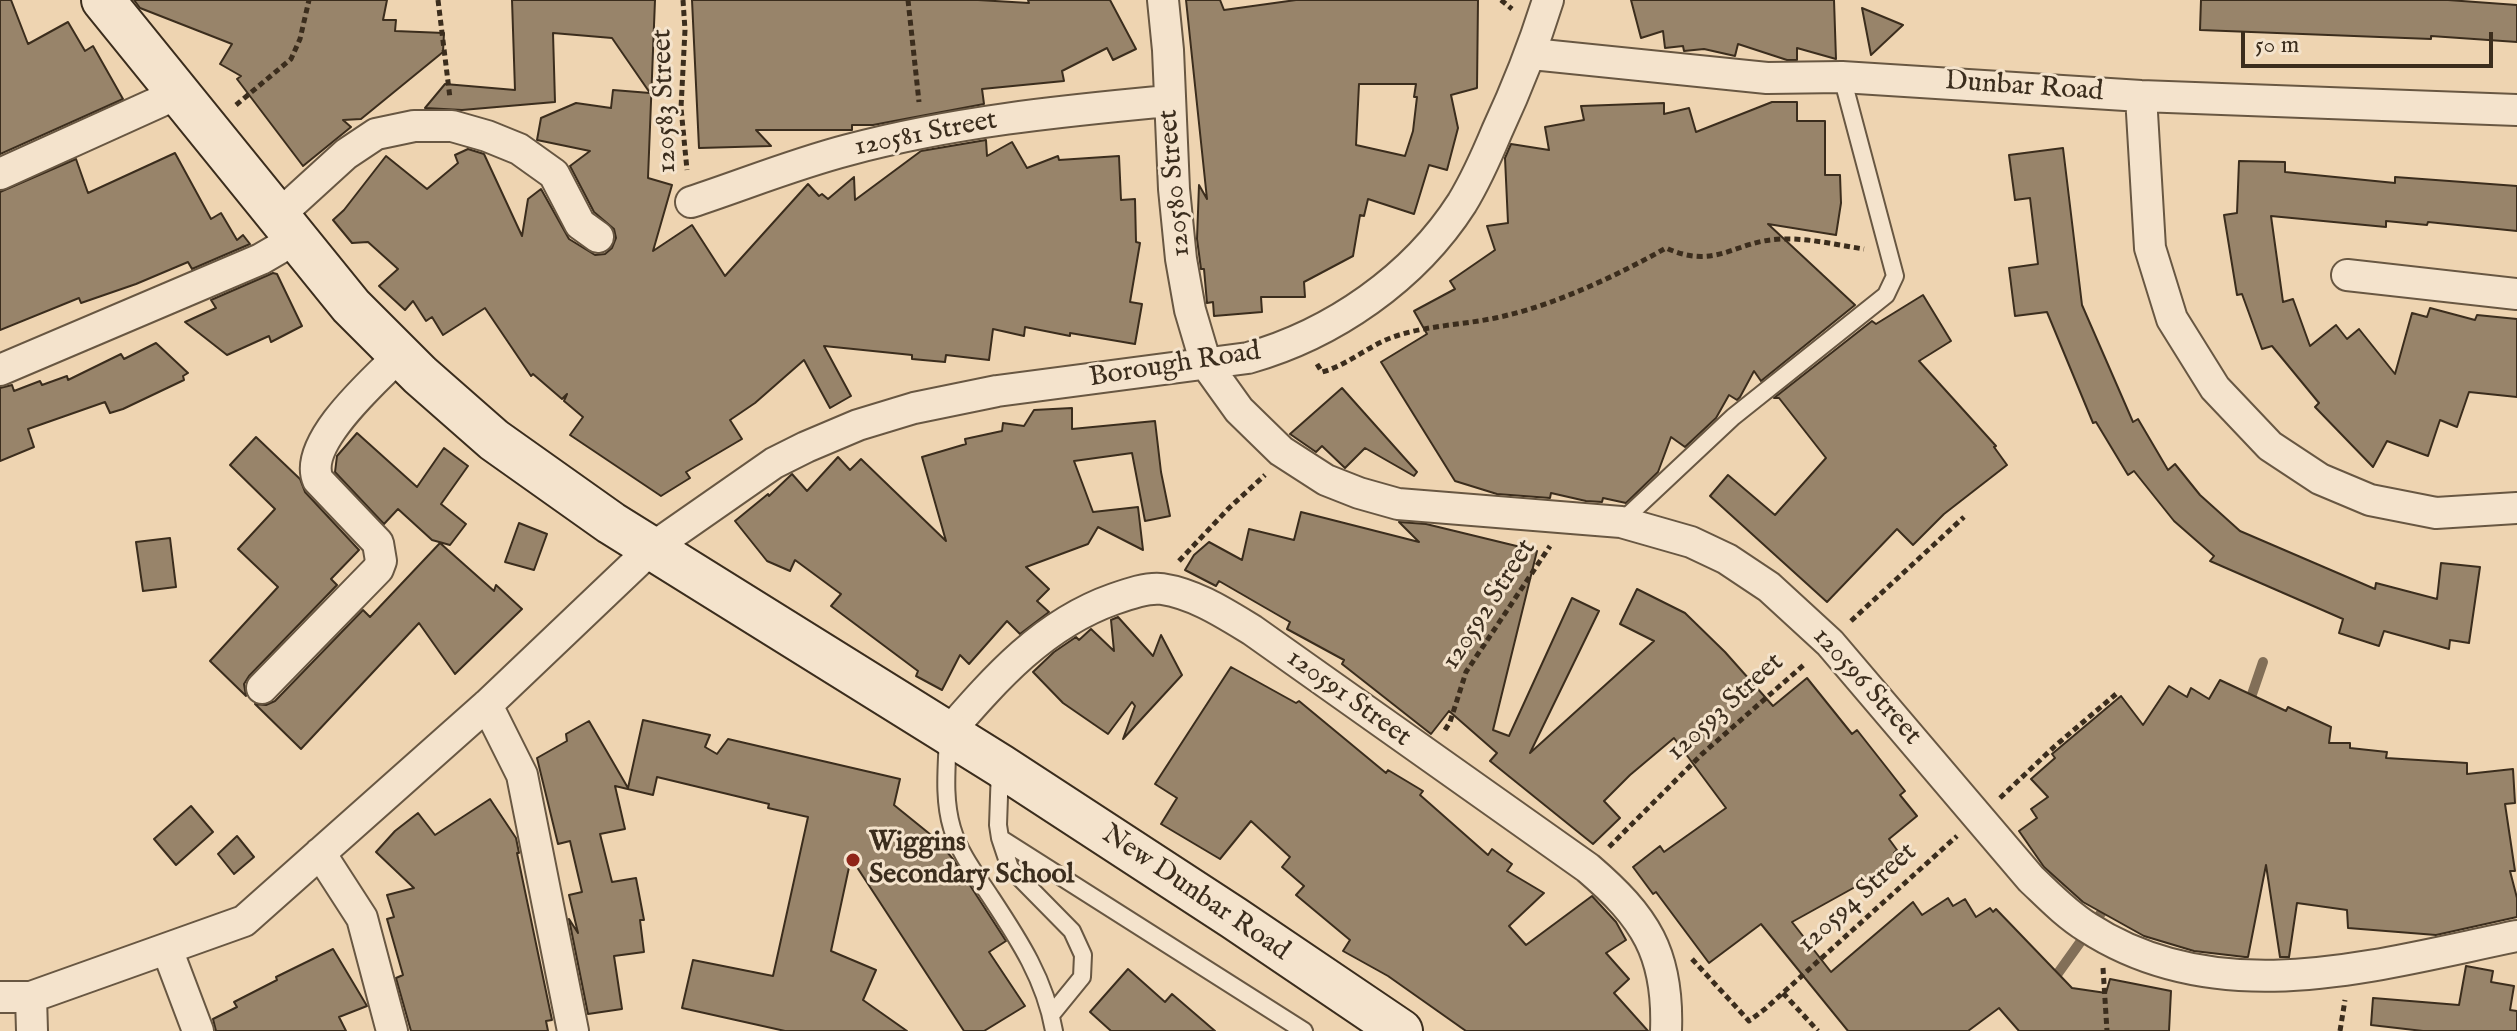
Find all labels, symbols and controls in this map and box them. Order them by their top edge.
scale bar [2245,16,2497,66]
street label: 120583 Street [647,28,685,174]
text: 50 m [2255,30,2299,61]
street label: Dunbar Road [1944,66,2104,110]
street label: 120581 Street [852,105,1000,165]
street label: 120580 Street [1153,108,1199,258]
street label: Borough Road [1087,336,1263,396]
street label: 120592 Street [1435,534,1545,676]
street label: 120596 Street [1804,621,1928,753]
street label: 120591 Street [1279,643,1417,755]
street label: 120593 Street [1661,647,1791,769]
street label: New Dunbar Road [1095,819,1295,969]
place label: Wiggins Secondary School [869,827,1074,893]
street label: 120594 Street [1791,837,1925,961]
marker: Wiggins Secondary School [844,851,862,869]

